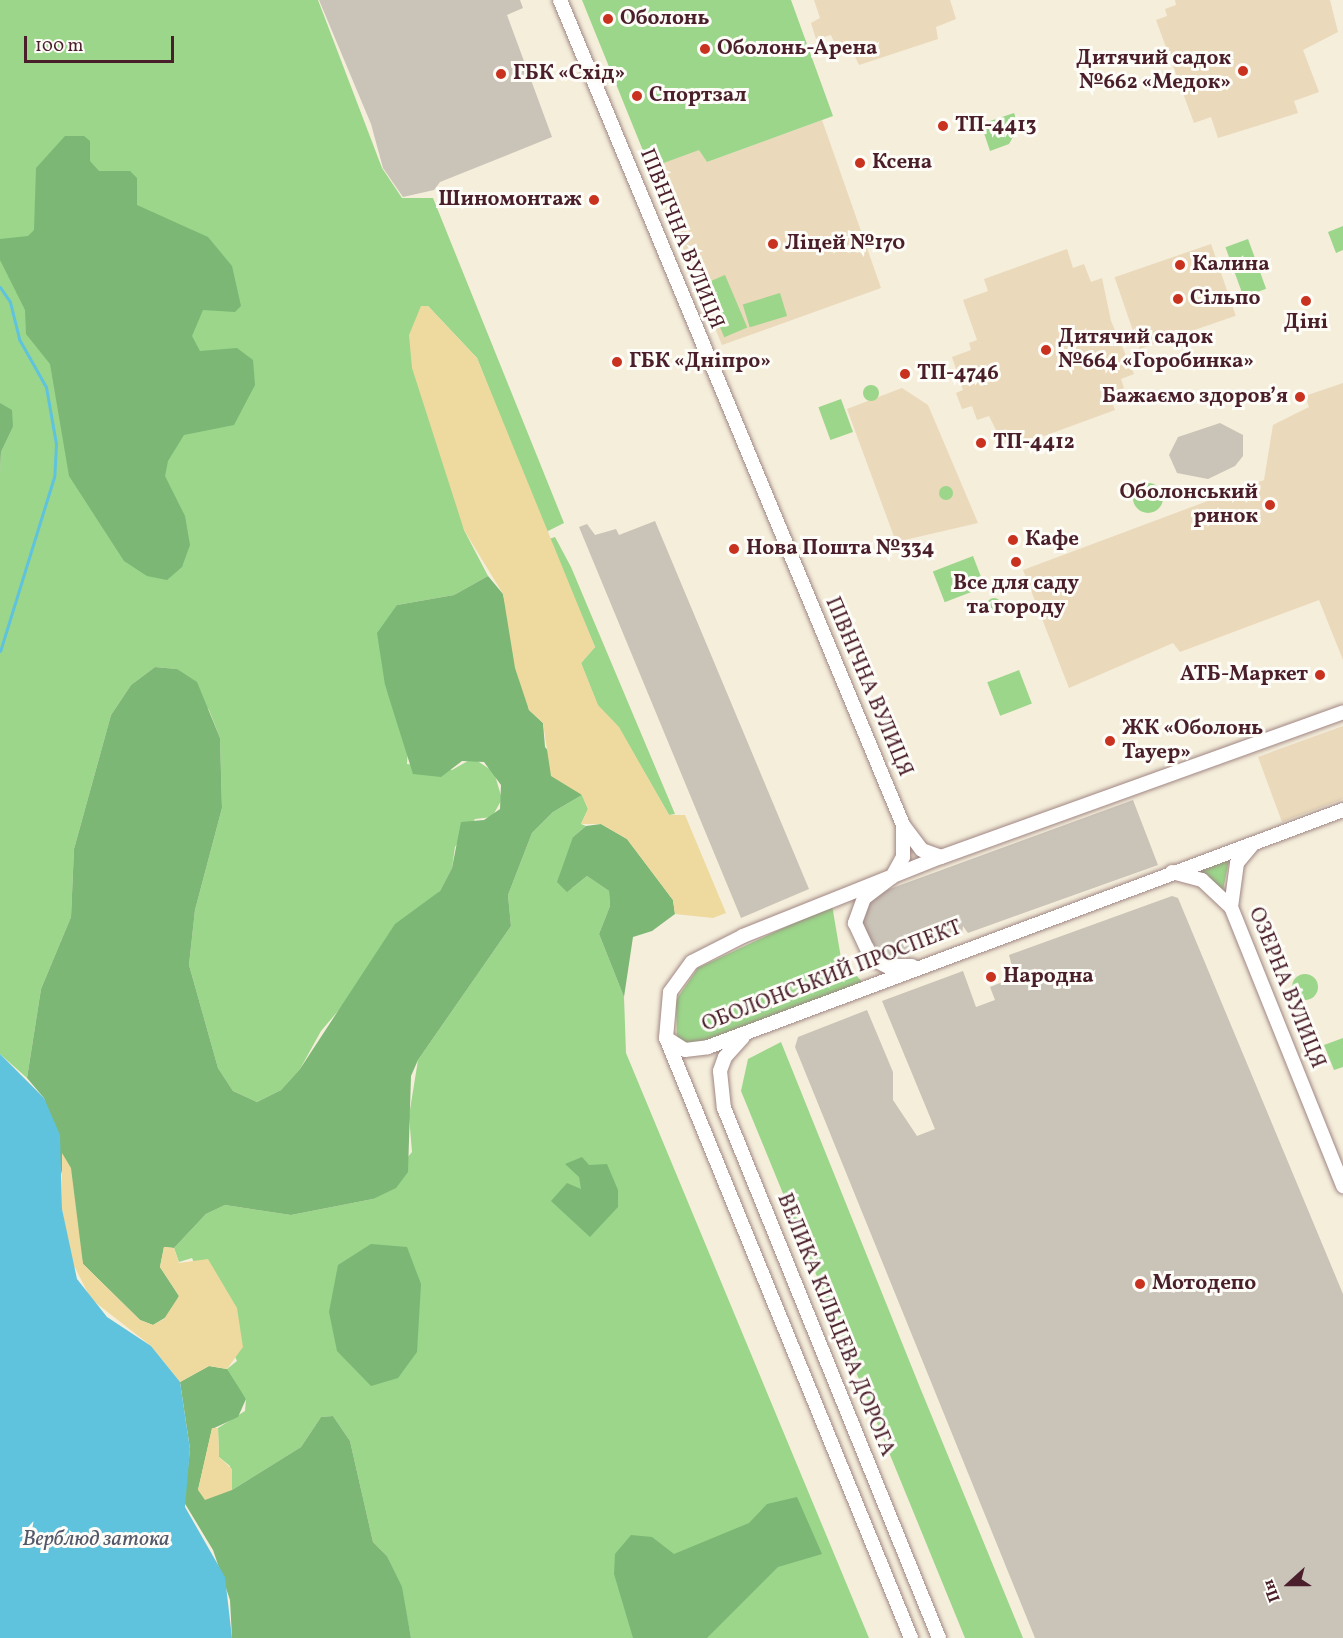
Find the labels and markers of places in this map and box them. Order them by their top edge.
place label: Оболонь [620,6,710,32]
marker: Оболонь [601,12,615,26]
place label: Оболонь-Арена [717,36,878,62]
marker: Оболонь-Арена [698,42,712,56]
place label: Дитячий садок №662 «Медок» [1076,46,1231,96]
place label: ГБК «Схід» [513,61,625,87]
marker: Дитячий садок №662 «Медок» [1236,64,1250,78]
marker: ГБК «Схід» [494,67,508,81]
place label: Спортзал [649,83,746,109]
marker: Спортзал [630,89,644,103]
place label: ТП-4413 [955,113,1036,139]
marker: ТП-4413 [936,119,950,133]
place label: Ксена [872,150,932,176]
marker: Ксена [853,156,867,170]
place label: Шиномонтаж [438,187,582,213]
marker: Шиномонтаж [587,193,601,207]
place label: Ліцей №170 [785,231,905,257]
marker: Ліцей №170 [766,237,780,251]
place label: Калина [1192,252,1270,278]
marker: Калина [1173,258,1187,272]
place label: Сільпо [1190,286,1260,312]
marker: Сільпо [1171,292,1185,306]
marker: Діні [1299,294,1313,308]
place label: Діні [1284,310,1328,336]
place label: Дитячий садок №664 «Горобинка» [1058,325,1254,375]
marker: Дитячий садок №664 «Горобинка» [1039,343,1053,357]
place label: ГБК «Дніпро» [629,349,771,375]
marker: ГБК «Дніпро» [610,355,624,369]
place label: ТП-4746 [917,361,999,387]
marker: ТП-4746 [898,367,912,381]
place label: Бажаємо здоровʼя [1102,384,1288,410]
marker: Бажаємо здоровʼя [1293,390,1307,404]
place label: ТП-4412 [993,430,1075,456]
marker: ТП-4412 [974,436,988,450]
place label: Оболонський ринок [1119,480,1258,530]
marker: Оболонський ринок [1263,498,1277,512]
place label: Кафе [1025,527,1079,553]
marker: Кафе [1006,533,1020,547]
place label: Нова Пошта №334 [746,536,934,562]
marker: Нова Пошта №334 [727,542,741,556]
marker: Все для саду та городу [1009,555,1023,569]
place label: Все для саду та городу [953,571,1079,621]
place label: АТБ-Маркет [1180,662,1308,688]
marker: АТБ-Маркет [1313,668,1327,682]
place label: ЖК «Оболонь Тауер» [1122,716,1264,766]
marker: ЖК «Оболонь Тауер» [1103,734,1117,748]
place label: Народна [1003,964,1094,990]
marker: Народна [984,970,998,984]
place label: Мотодепо [1152,1271,1256,1297]
marker: Мотодепо [1133,1277,1147,1291]

